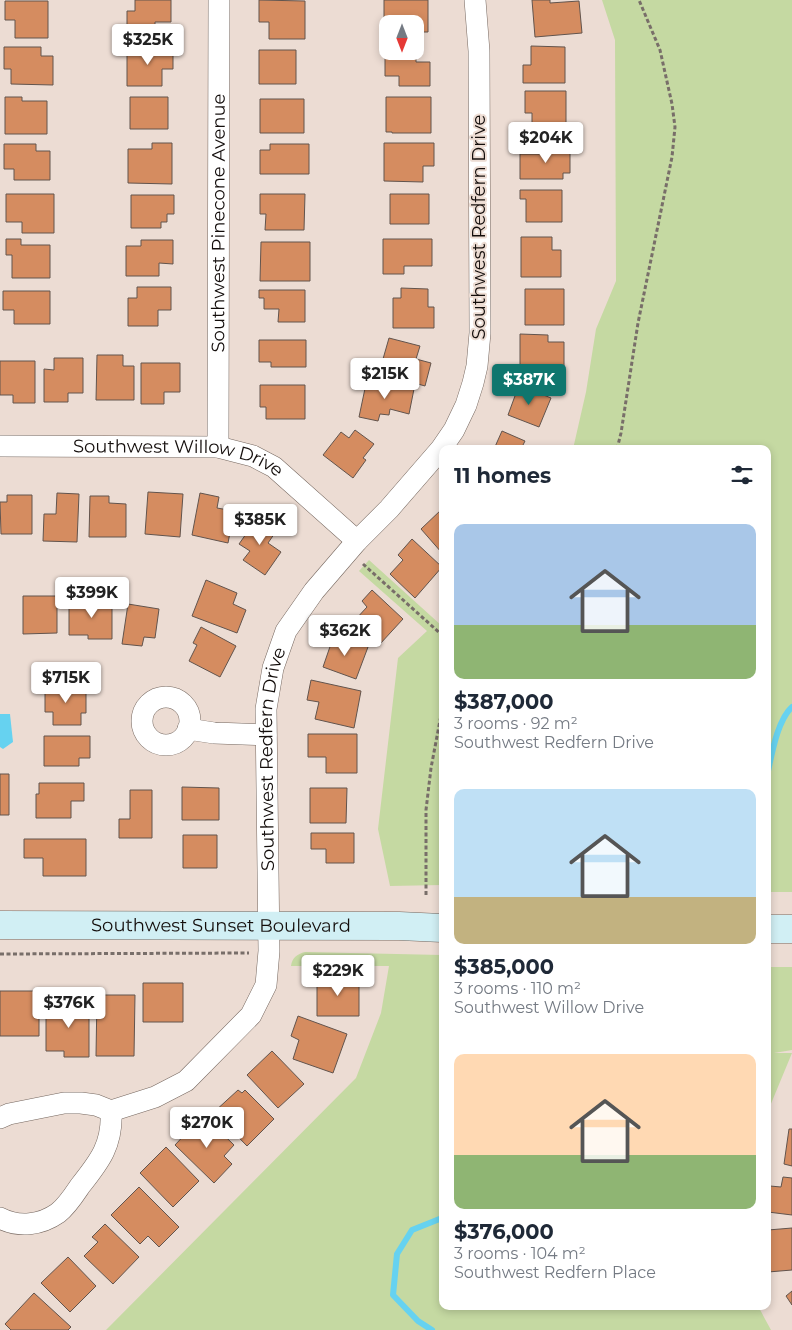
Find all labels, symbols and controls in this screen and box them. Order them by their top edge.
north arrow [379,15,424,60]
map controls [379,15,424,60]
pin: $325K [113,23,183,66]
text: $325K [123,30,173,49]
street label: Southwest Pinecone Avenue [207,93,230,352]
street label: Southwest Redfern Drive [468,114,490,340]
pin: $204K [511,121,581,164]
text: $204K [519,128,573,147]
pin: $215K [350,358,420,400]
text: $215K [361,364,409,383]
pin: $387K [494,364,564,406]
text: $387K [503,370,555,389]
street label: Southwest Willow Drive [73,435,288,481]
icon: filters [728,461,756,489]
text: 11 homes [454,463,551,488]
pin: $385K [225,504,295,546]
text: $385K [234,510,286,529]
icon: home [560,556,650,646]
pin: $399K [57,576,127,619]
text: $399K [66,583,118,602]
pin: $362K [310,614,380,657]
text: $362K [319,621,371,640]
street label: Southwest Redfern Drive [255,644,291,871]
pin: $715K [31,662,101,704]
text: $715K [42,668,90,687]
text: $387,000 [454,689,554,714]
text: 3 rooms · 92 m² [454,714,578,733]
text: Southwest Redfern Drive [454,733,654,752]
icon: home [560,821,650,911]
street label: Southwest Sunset Boulevard [91,914,351,937]
pin: $229K [303,954,373,997]
text: $385,000 [454,954,554,979]
text: $229K [312,961,364,980]
text: 3 rooms · 110 m² [454,979,581,998]
pin: $376K [34,986,104,1029]
text: $376K [43,993,95,1012]
text: Southwest Willow Drive [454,998,644,1017]
icon: home [560,1086,650,1176]
pin: $270K [172,1106,242,1149]
text: $270K [181,1113,233,1132]
text: $376,000 [454,1219,554,1244]
text: 3 rooms · 104 m² [454,1244,586,1263]
text: Southwest Redfern Place [454,1263,656,1282]

